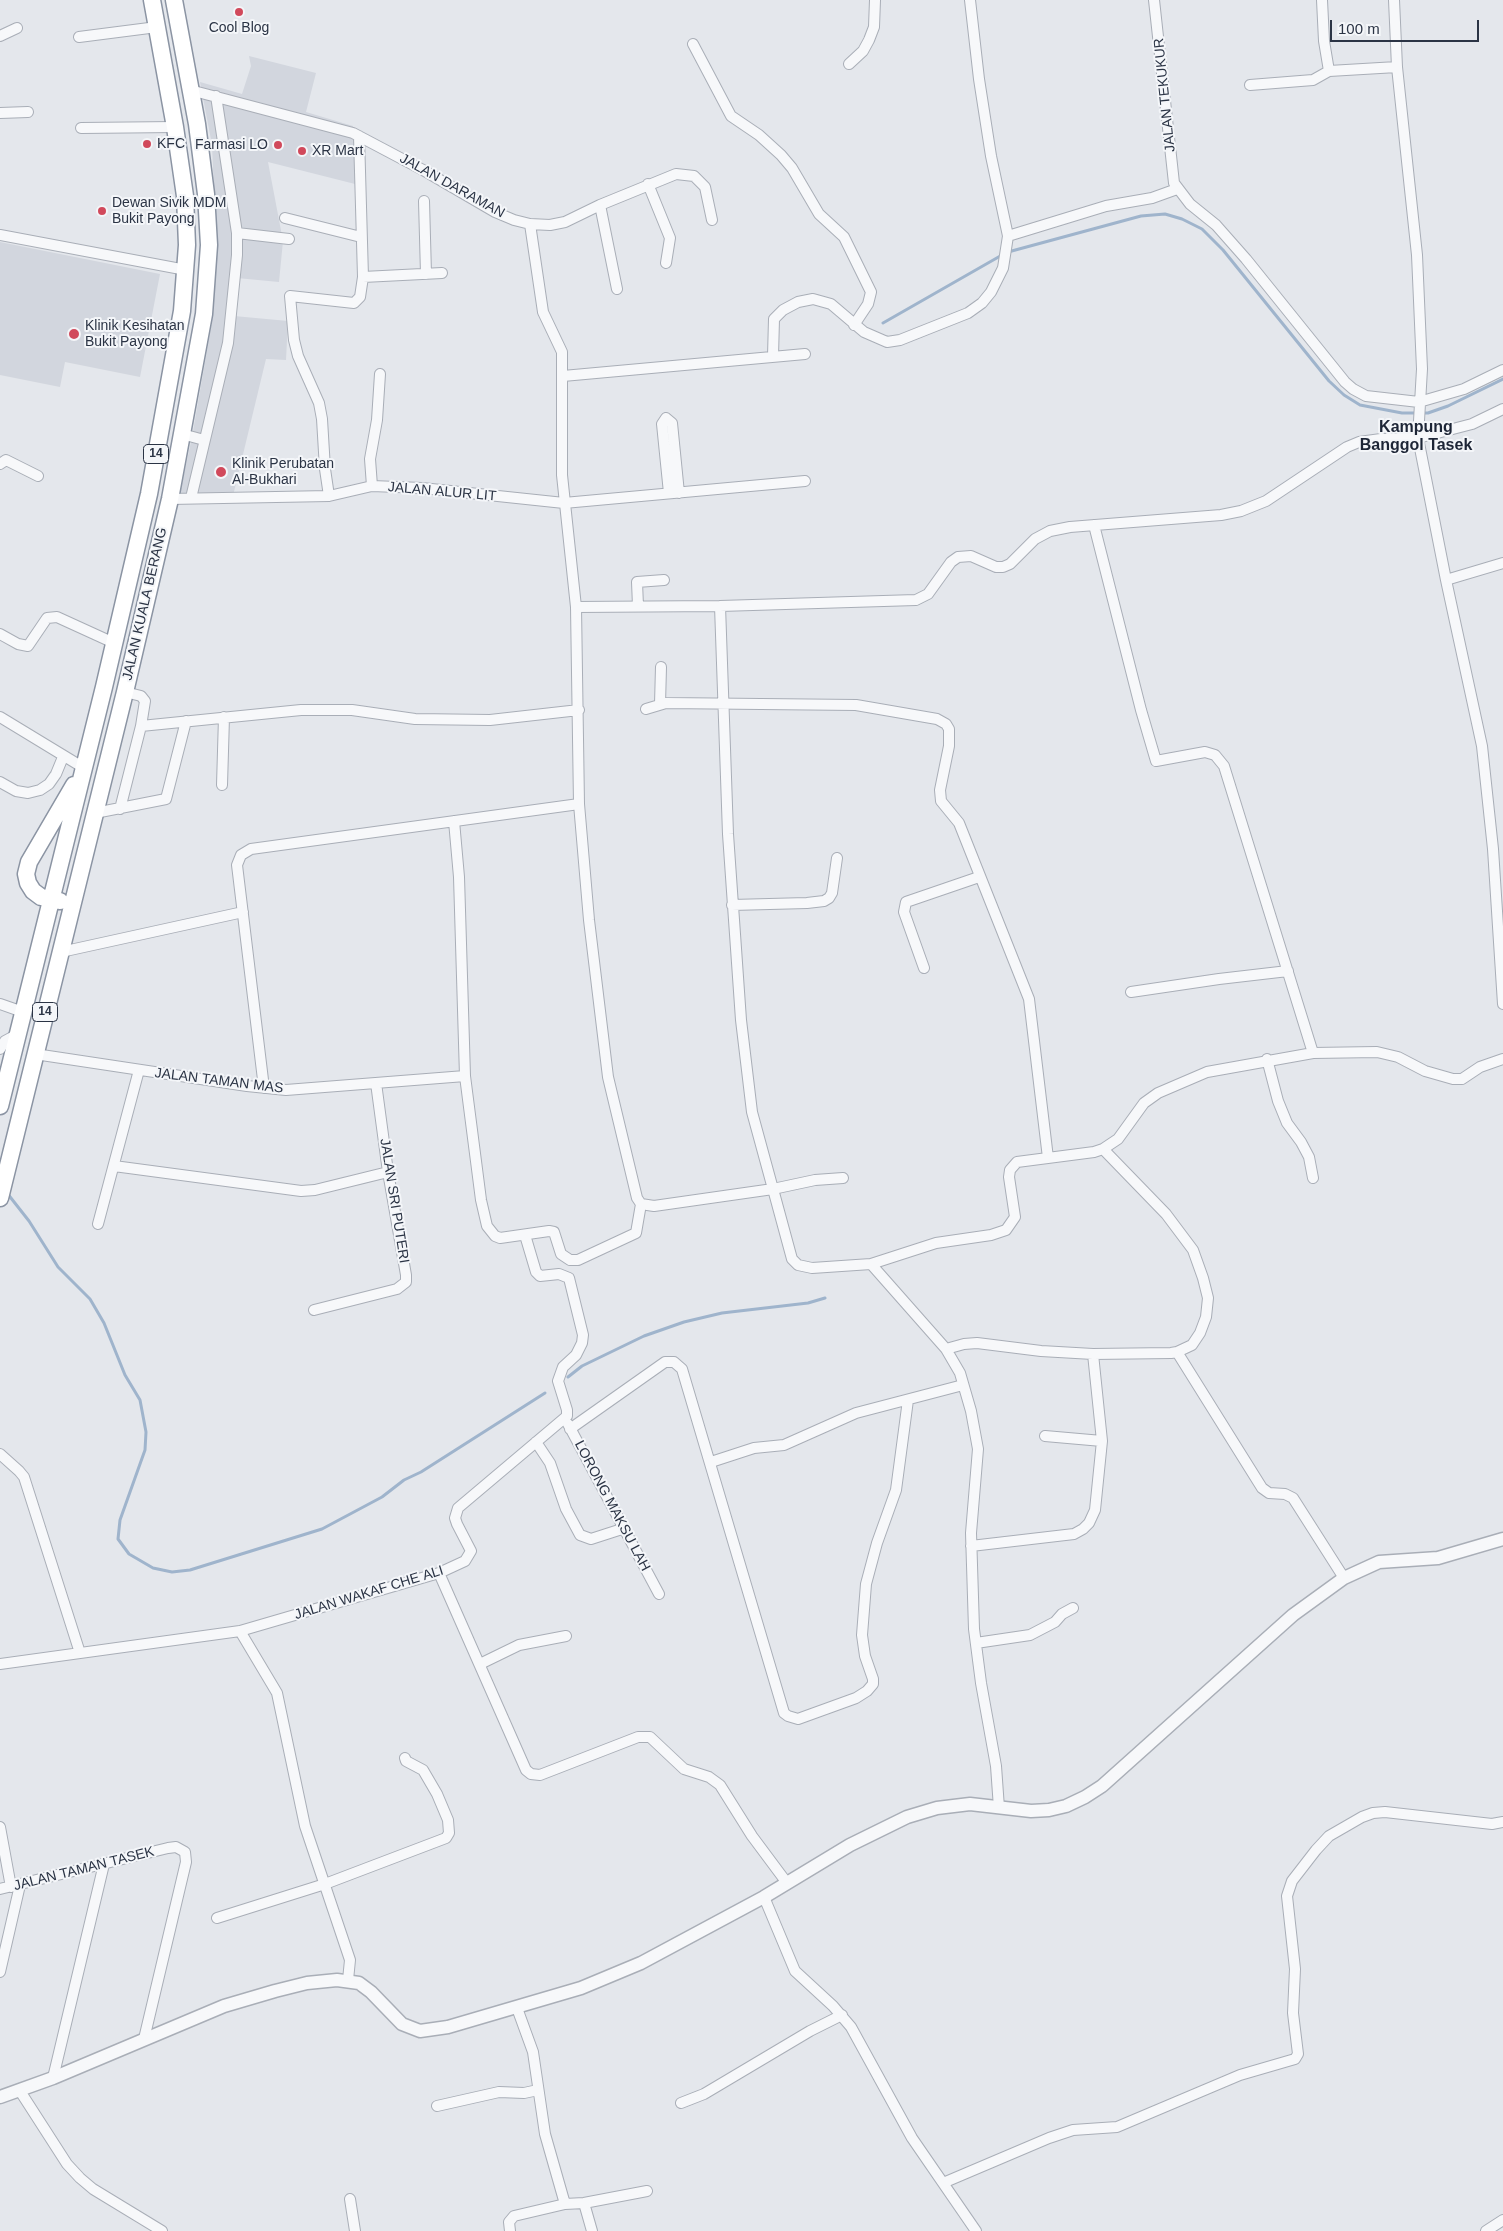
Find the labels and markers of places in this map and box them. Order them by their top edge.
marker: Cool Blog [233,6,245,18]
place label: Cool Blog [209,20,269,36]
place label: KFC [157,136,185,152]
place label: Farmasi LO [195,137,268,153]
marker: KFC [141,138,153,150]
marker: Farmasi LO [272,139,284,151]
place label: XR Mart [312,143,363,159]
marker: XR Mart [296,145,308,157]
place label: Dewan Sivik MDM Bukit Payong [112,195,226,228]
marker: Dewan Sivik MDM Bukit Payong [96,205,108,217]
place label: Klinik Kesihatan Bukit Payong [85,318,185,351]
marker: Klinik Kesihatan Bukit Payong [67,327,81,341]
place label: Klinik Perubatan Al-Bukhari [232,456,334,488]
marker: Klinik Perubatan Al-Bukhari [214,465,228,479]

